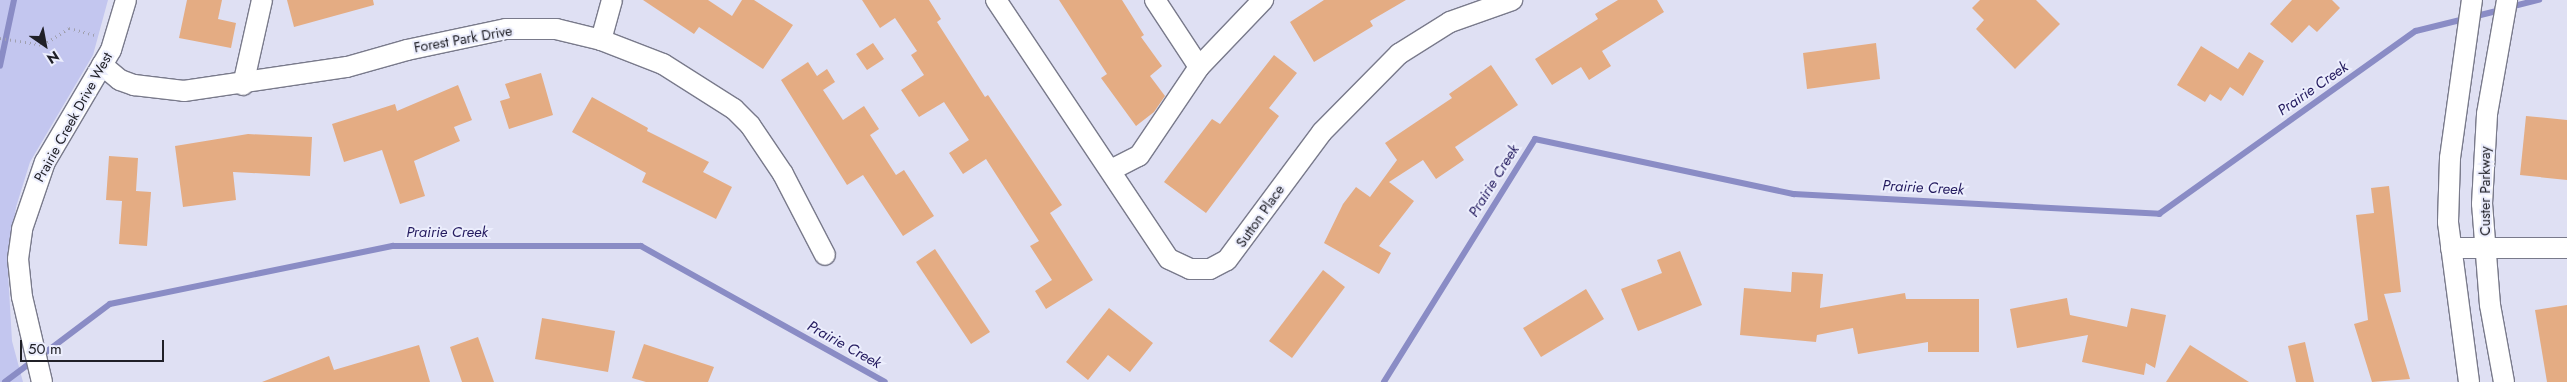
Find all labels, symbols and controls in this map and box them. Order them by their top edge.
north arrow [20,20,70,70]
street label: Forest Park Drive [413,22,513,56]
text: N [43,46,63,69]
street label: Prairie Creek Drive West [30,49,116,185]
water label: Prairie Creek [2274,58,2352,120]
water label: Prairie Creek [1465,142,1523,220]
street label: Custer Parkway [2477,146,2493,236]
water label: Prairie Creek [1882,177,1964,199]
street label: Sutton Place [1232,182,1288,250]
water label: Prairie Creek [406,224,488,242]
water label: Prairie Creek [804,317,884,373]
scale bar [22,330,166,362]
text: 50 m [28,338,62,360]

